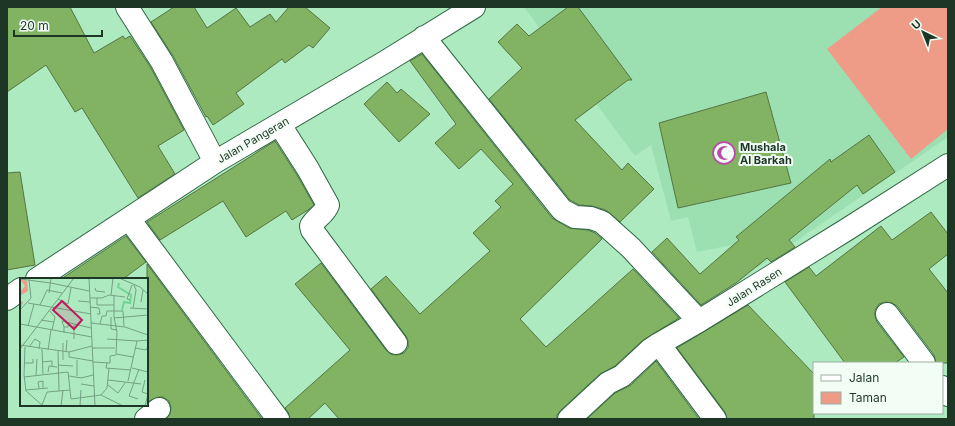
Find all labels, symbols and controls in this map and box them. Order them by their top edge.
scale bar [14,12,102,38]
north arrow [903,12,943,52]
text: U [908,17,924,33]
text: 20 m [20,18,49,33]
street label: Jalan Pangeran [215,114,291,166]
mosque icon: Mushala Al Barkah [711,140,737,166]
place label: Mushala Al Barkah [740,140,792,167]
street label: Jalan Rasen [724,264,784,310]
inset map [20,278,148,406]
legend [813,362,943,414]
text: Jalan [849,370,879,385]
text: Taman [849,390,887,405]

